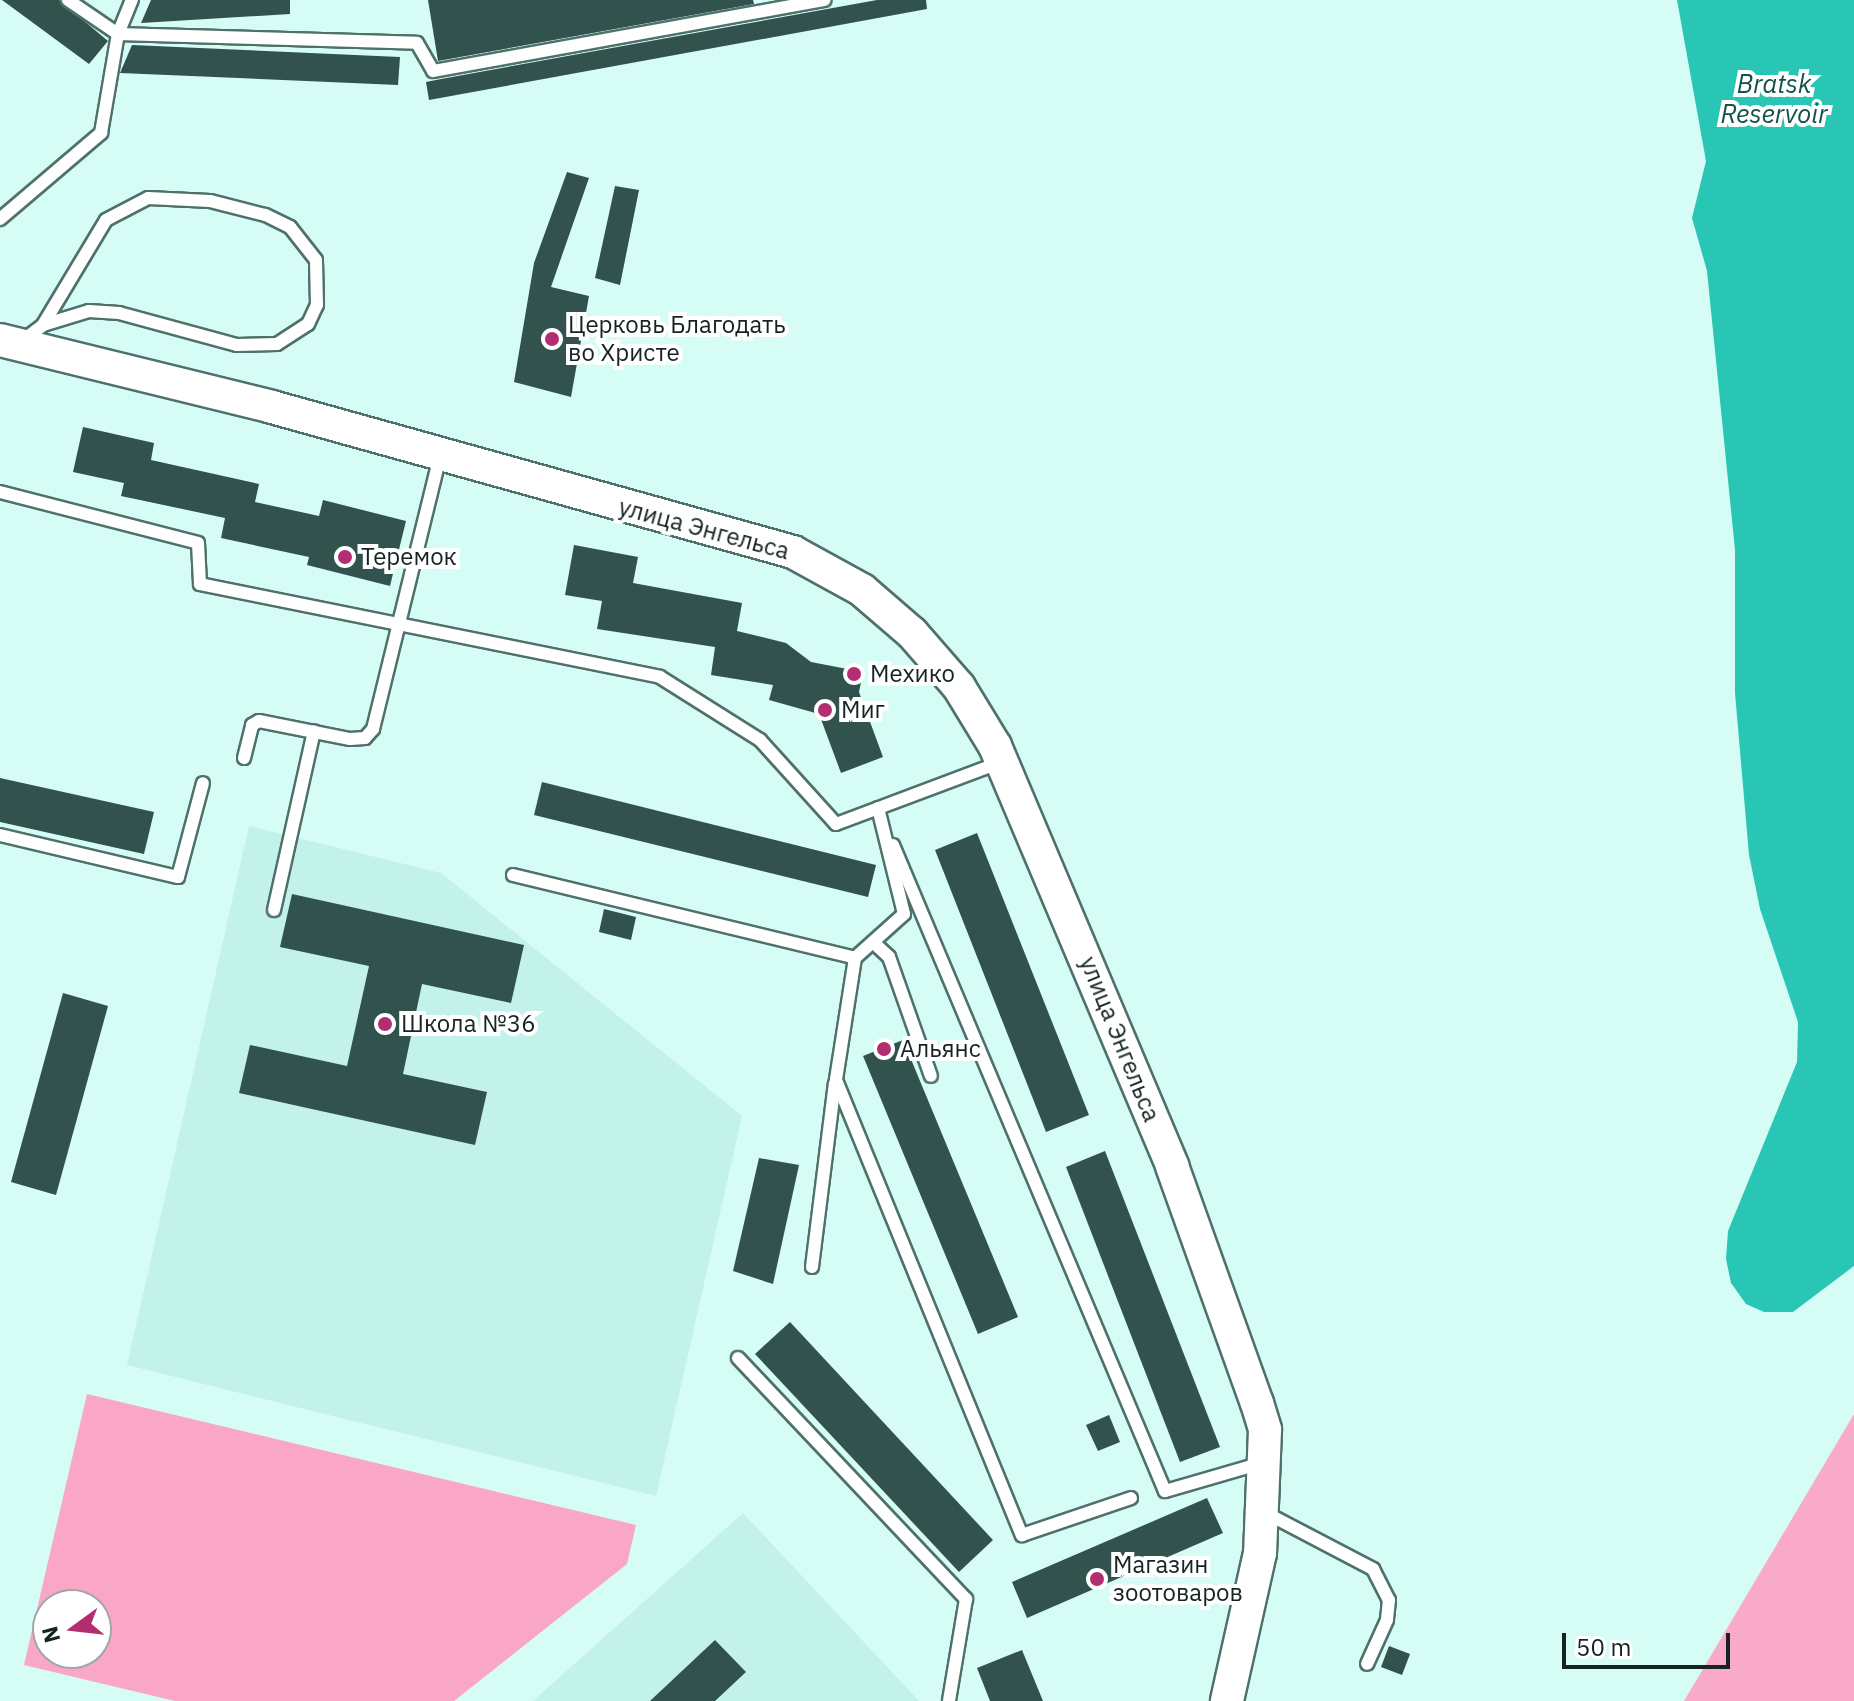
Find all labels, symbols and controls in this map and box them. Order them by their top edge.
water label: Bratsk Reservoir [1720,68,1828,130]
place label: Церковь Благодать во Христе [568,311,786,367]
marker: Церковь Благодать во Христе [543,330,561,348]
street label: улица Энгельса [616,492,792,566]
place label: Теремок [361,543,457,571]
marker: Теремок [336,548,354,566]
place label: Мехико [870,660,955,688]
marker: Мехико [845,665,863,683]
place label: Миг [841,696,885,724]
marker: Миг [816,701,834,719]
street label: улица Энгельса [1074,952,1166,1126]
place label: Школа №36 [401,1010,536,1038]
marker: Школа №36 [376,1015,394,1033]
place label: Альянс [900,1035,981,1063]
marker: Альянс [875,1040,893,1058]
place label: Магазин зоотоваров [1113,1551,1243,1607]
marker: Магазин зоотоваров [1088,1570,1106,1588]
north arrow [32,1589,112,1669]
scale bar [1566,1617,1734,1667]
text: N [34,1623,66,1646]
text: 50 m [1576,1631,1631,1663]

